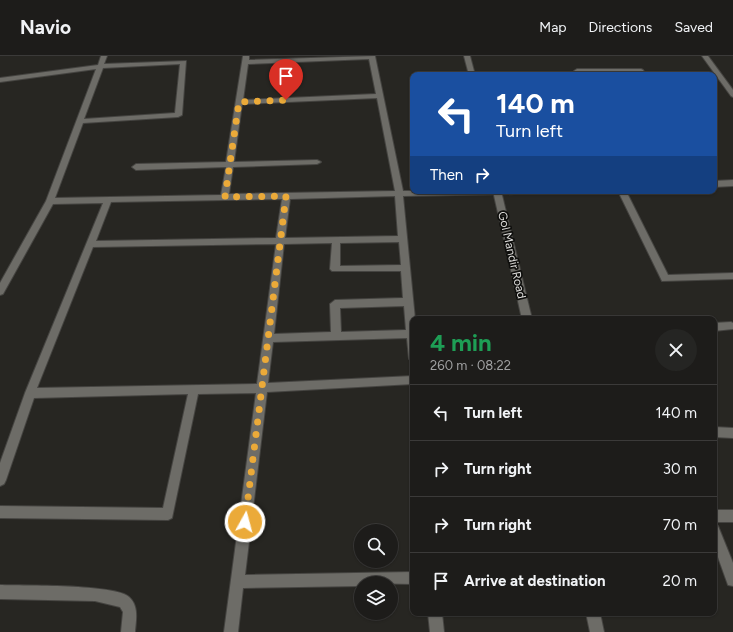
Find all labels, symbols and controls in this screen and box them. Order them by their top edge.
text: Navio [20,16,71,39]
text: Map [539,19,567,36]
text: Directions [589,19,652,36]
text: Saved [674,19,713,36]
pin [269,59,303,100]
icon: arrive [275,65,297,87]
text: 140 m [496,86,575,120]
icon: left [430,88,482,140]
text: Turn left [496,120,563,142]
icon: right [471,164,493,186]
text: Then [430,166,463,184]
street label: Gol Mandir Road [495,210,529,300]
text: 4 min [430,328,492,357]
button: close [655,329,697,371]
text: 260 m · 08:22 [430,358,511,373]
icon: left [430,402,452,424]
text: Turn left [464,404,522,422]
text: 140 m [655,404,697,422]
icon: right [430,458,452,480]
text: Turn right [464,460,532,478]
text: 30 m [663,460,697,478]
position arrow [224,501,266,543]
icon: right [430,514,452,536]
text: Turn right [464,516,532,534]
text: 70 m [663,516,697,534]
map controls [354,524,398,620]
button: search [354,524,398,568]
icon: arrive [430,570,452,592]
text: Arrive at destination [464,572,605,590]
text: 20 m [663,572,697,590]
button: layers [354,576,398,620]

